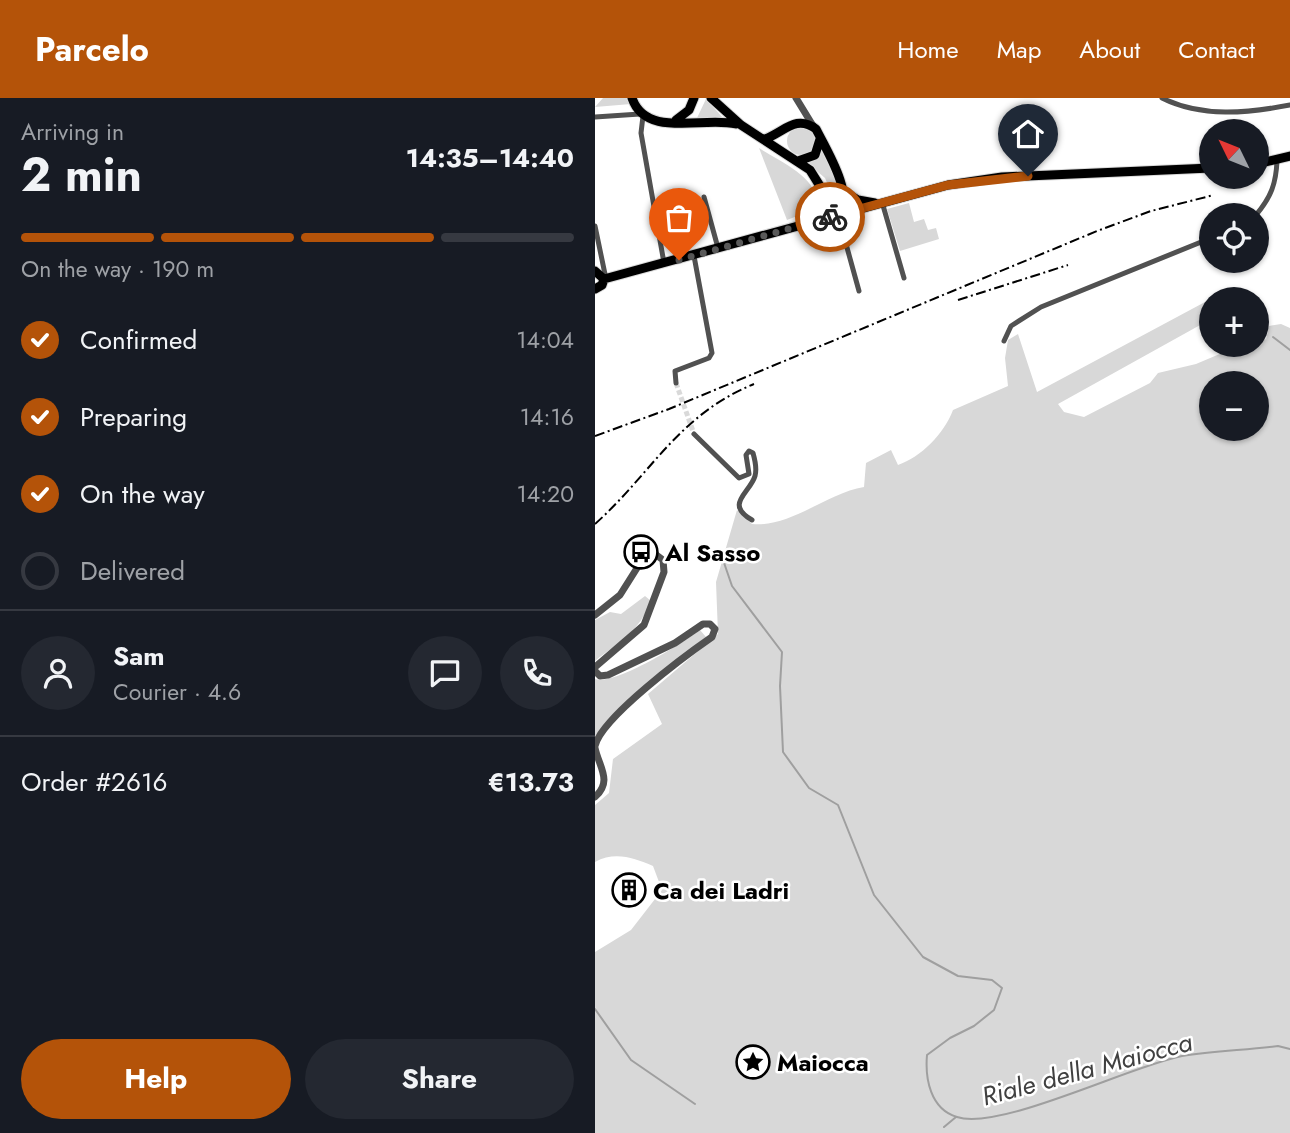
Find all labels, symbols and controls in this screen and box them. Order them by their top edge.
text: Parcelo [35,26,149,73]
text: Home [897,32,959,67]
text: Map [997,32,1041,67]
text: About [1079,32,1140,67]
text: Contact [1178,32,1255,67]
pin [998,104,1058,176]
text: Arriving in [21,115,124,149]
icon: home [1009,115,1047,153]
north arrow [1199,119,1269,189]
map controls [1199,119,1269,441]
text: 14:35–14:40 [406,139,574,177]
text: 2 min [21,142,142,208]
courier [795,182,865,252]
pin [649,188,709,260]
icon: bike [811,198,849,236]
icon: bag [660,199,698,237]
button: locate [1199,203,1269,273]
text: On the way · 190 m [21,252,214,286]
button: + [1199,287,1269,357]
icon: check [21,321,59,359]
text: Confirmed [80,321,197,359]
text: 14:04 [516,323,574,357]
button: − [1199,371,1269,441]
icon: check [21,398,59,436]
text: Preparing [80,398,187,436]
text: 14:16 [520,400,574,434]
icon: check [21,475,59,513]
text: On the way [80,475,205,513]
text: 14:20 [516,477,574,511]
bus stop icon: Al Sasso [622,533,660,571]
place label: Al Sasso [664,535,760,570]
text: Delivered [80,552,185,590]
button: person [21,636,95,710]
button: chat [408,636,482,710]
button: phone [500,636,574,710]
text: Sam [113,637,165,675]
text: Courier · 4.6 [113,675,241,709]
text: Order #2616 [21,763,168,801]
text: €13.73 [488,763,574,801]
building icon: Ca dei Ladri [610,871,648,909]
place label: Ca dei Ladri [653,873,789,908]
water label: Riale della Maiocca [978,1022,1197,1115]
button: Help [21,1039,291,1119]
button: Share [305,1039,574,1119]
place icon: Maiocca [734,1043,772,1081]
place label: Maiocca [777,1045,869,1080]

